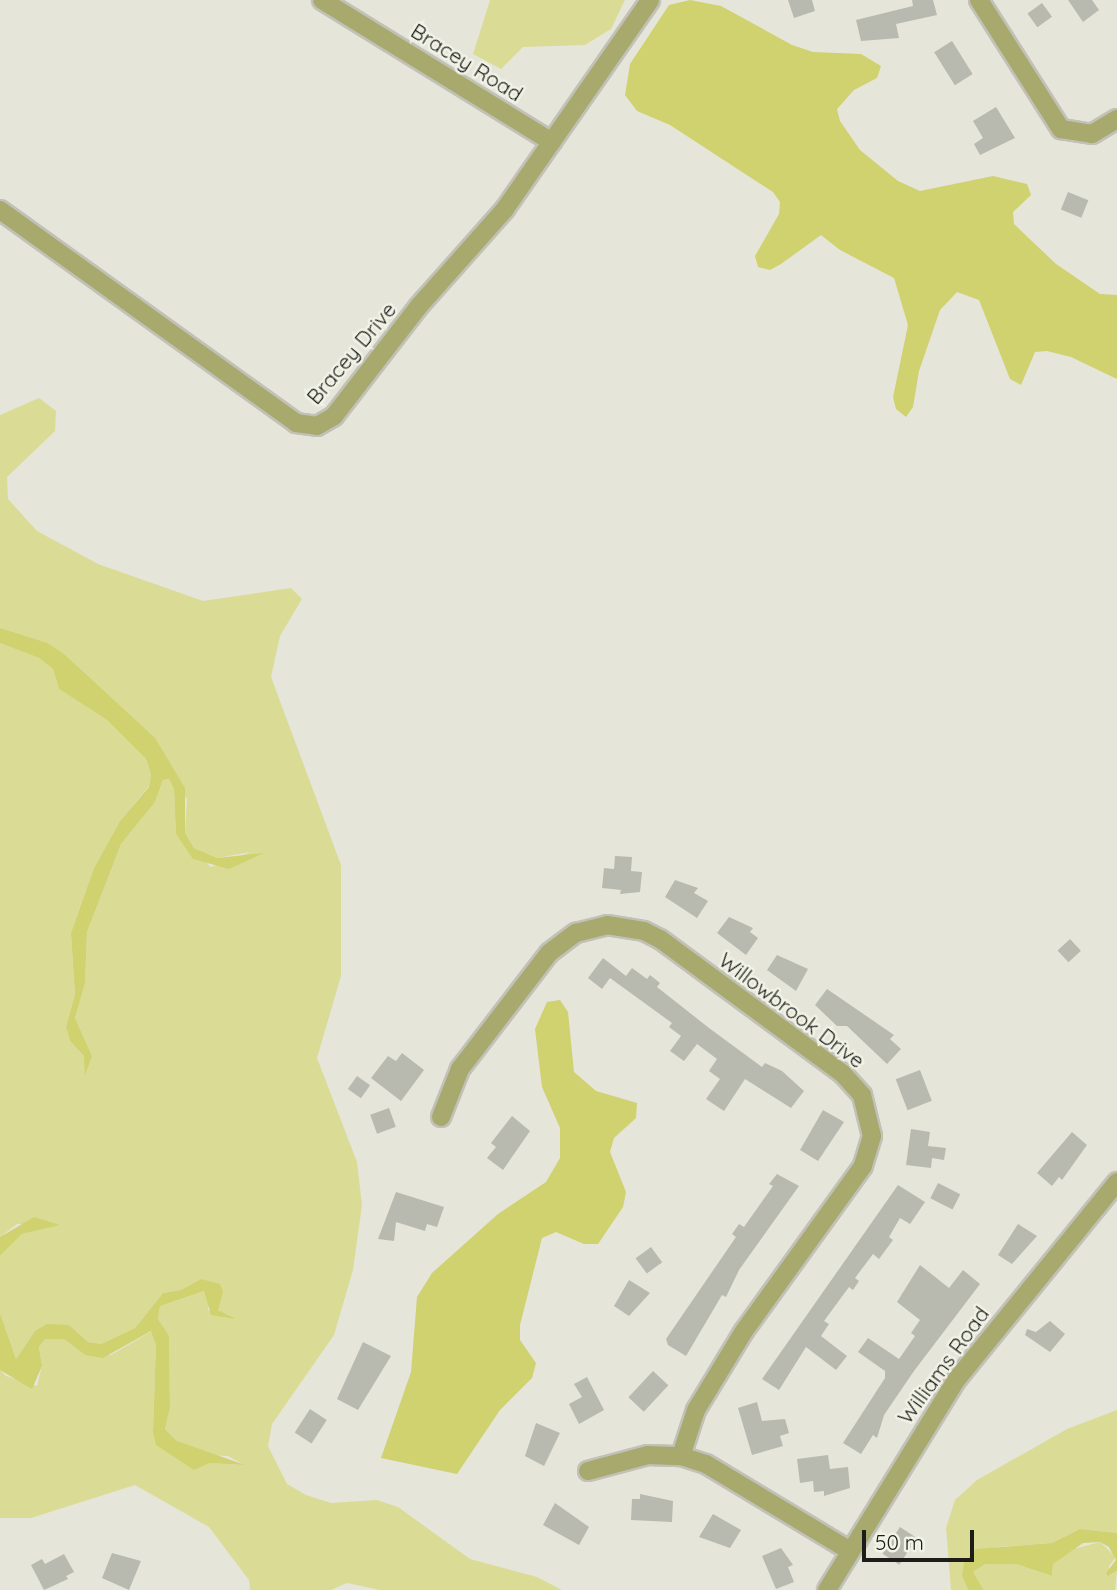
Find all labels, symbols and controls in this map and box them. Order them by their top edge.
street label: Bracey Road [407,18,527,106]
street label: Bracey Drive [301,297,401,409]
street label: Willowbrook Drive [714,947,870,1073]
street label: Williams Road [892,1302,994,1428]
scale bar [865,1516,977,1560]
text: 50 m [875,1529,924,1555]

